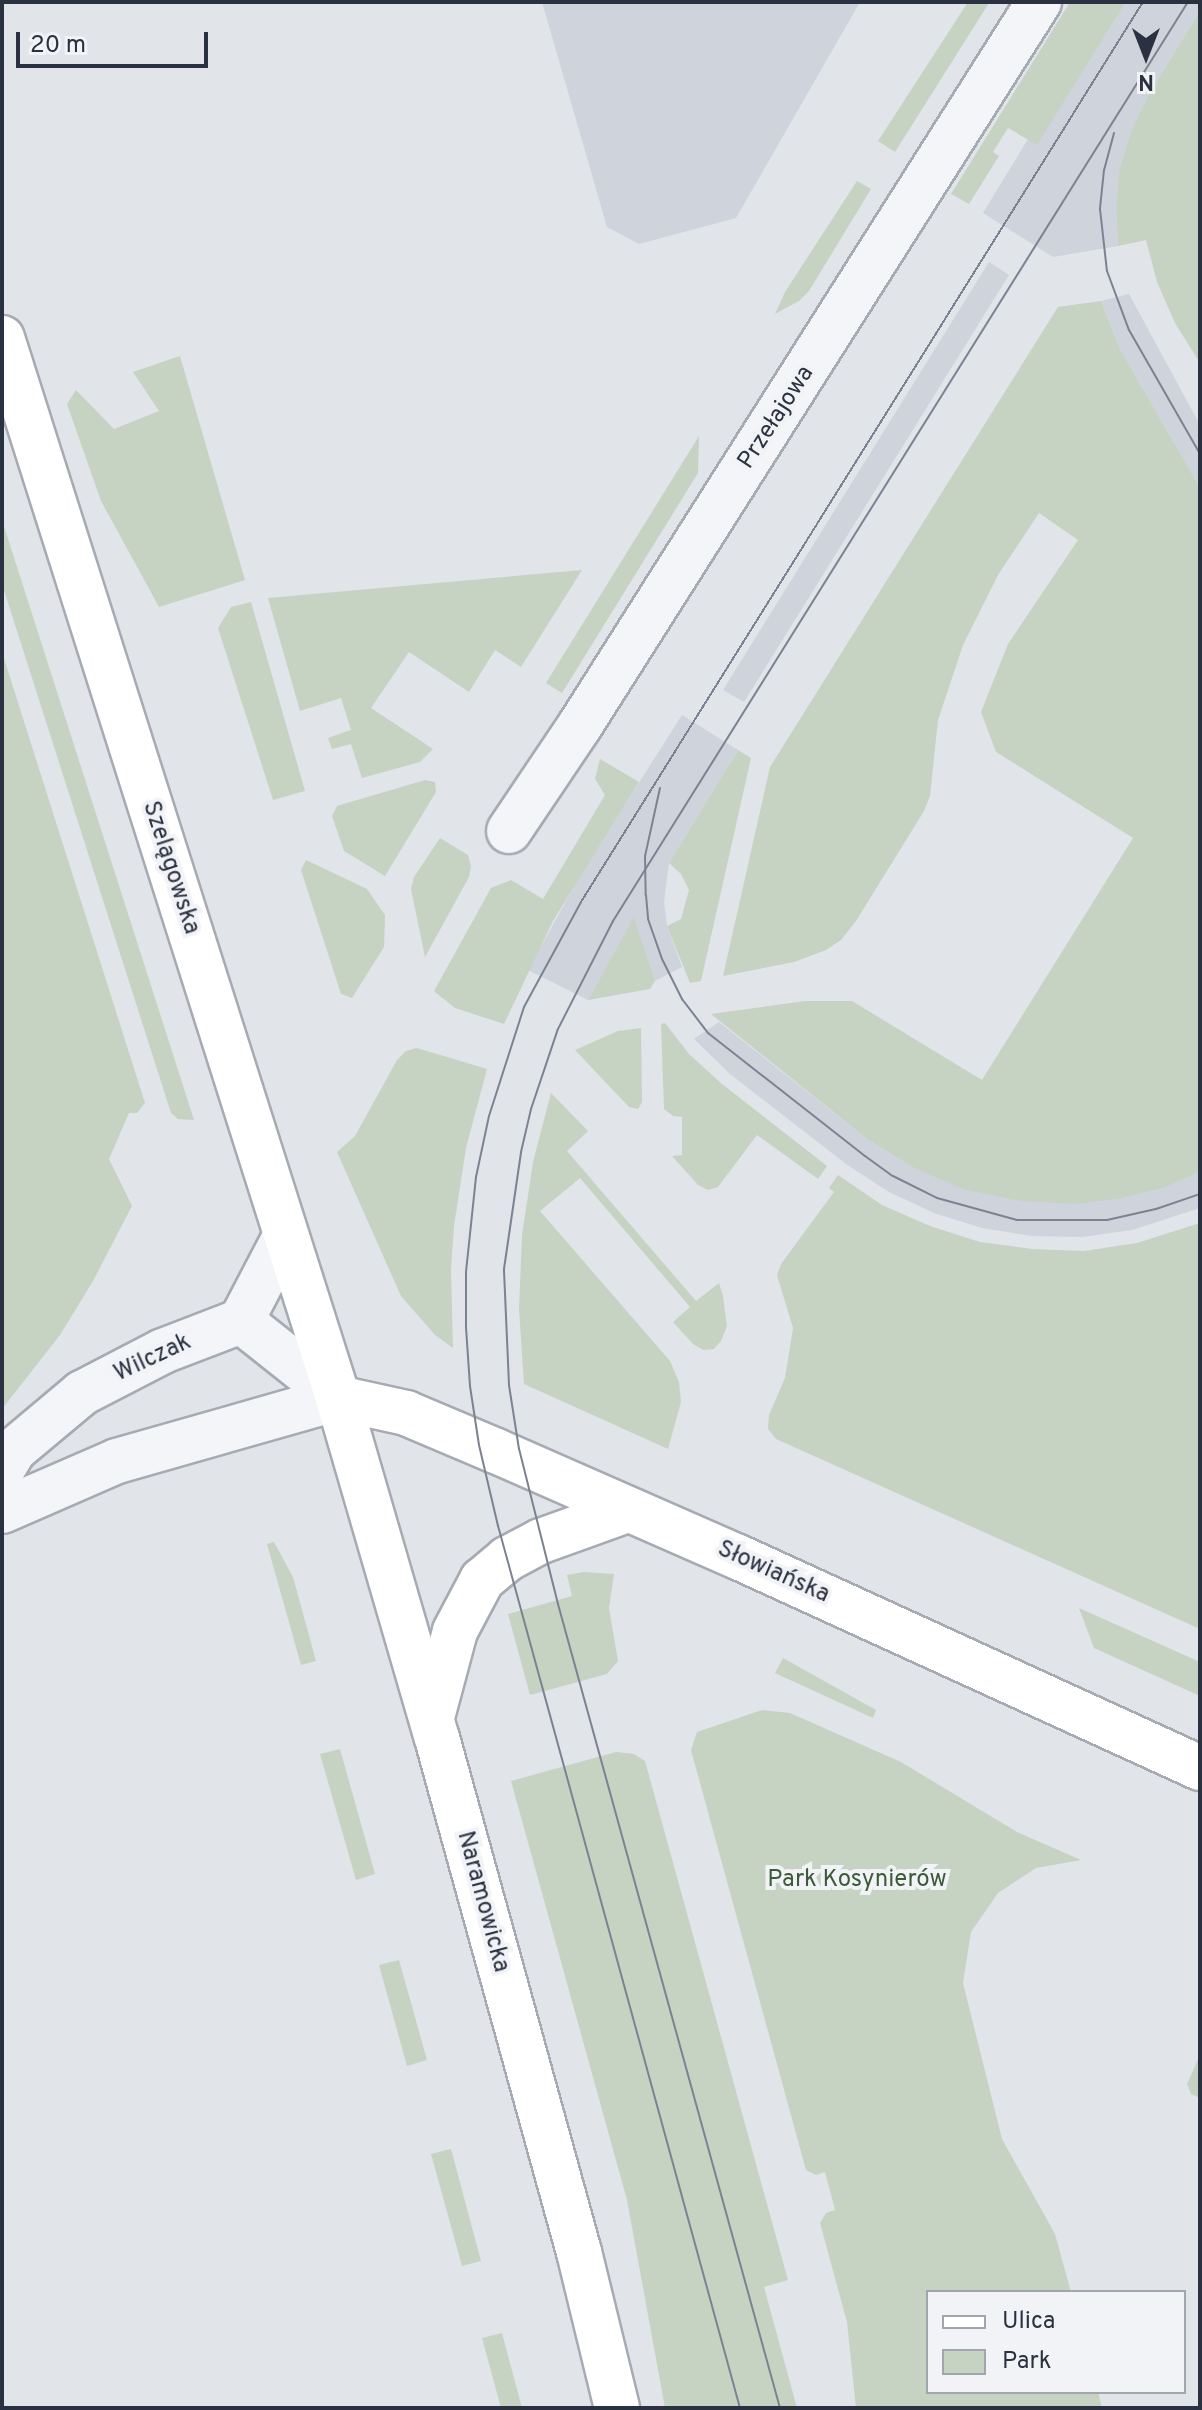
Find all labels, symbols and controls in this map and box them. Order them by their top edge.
scale bar [20,16,212,66]
north arrow [1106,16,1186,96]
text: 20 m [30,31,86,61]
text: N [1138,67,1154,94]
street label: Przełajowa [733,361,821,475]
street label: Szelągowska [135,798,205,938]
street label: Wilczak [110,1329,196,1389]
street label: Słowiańska [713,1536,833,1610]
street label: Naramowicka [449,1828,515,1976]
park label: Park Kosynierów [767,1867,947,1895]
legend [926,2290,1186,2394]
text: Ulica [1002,2307,1055,2337]
text: Park [1002,2347,1052,2377]

